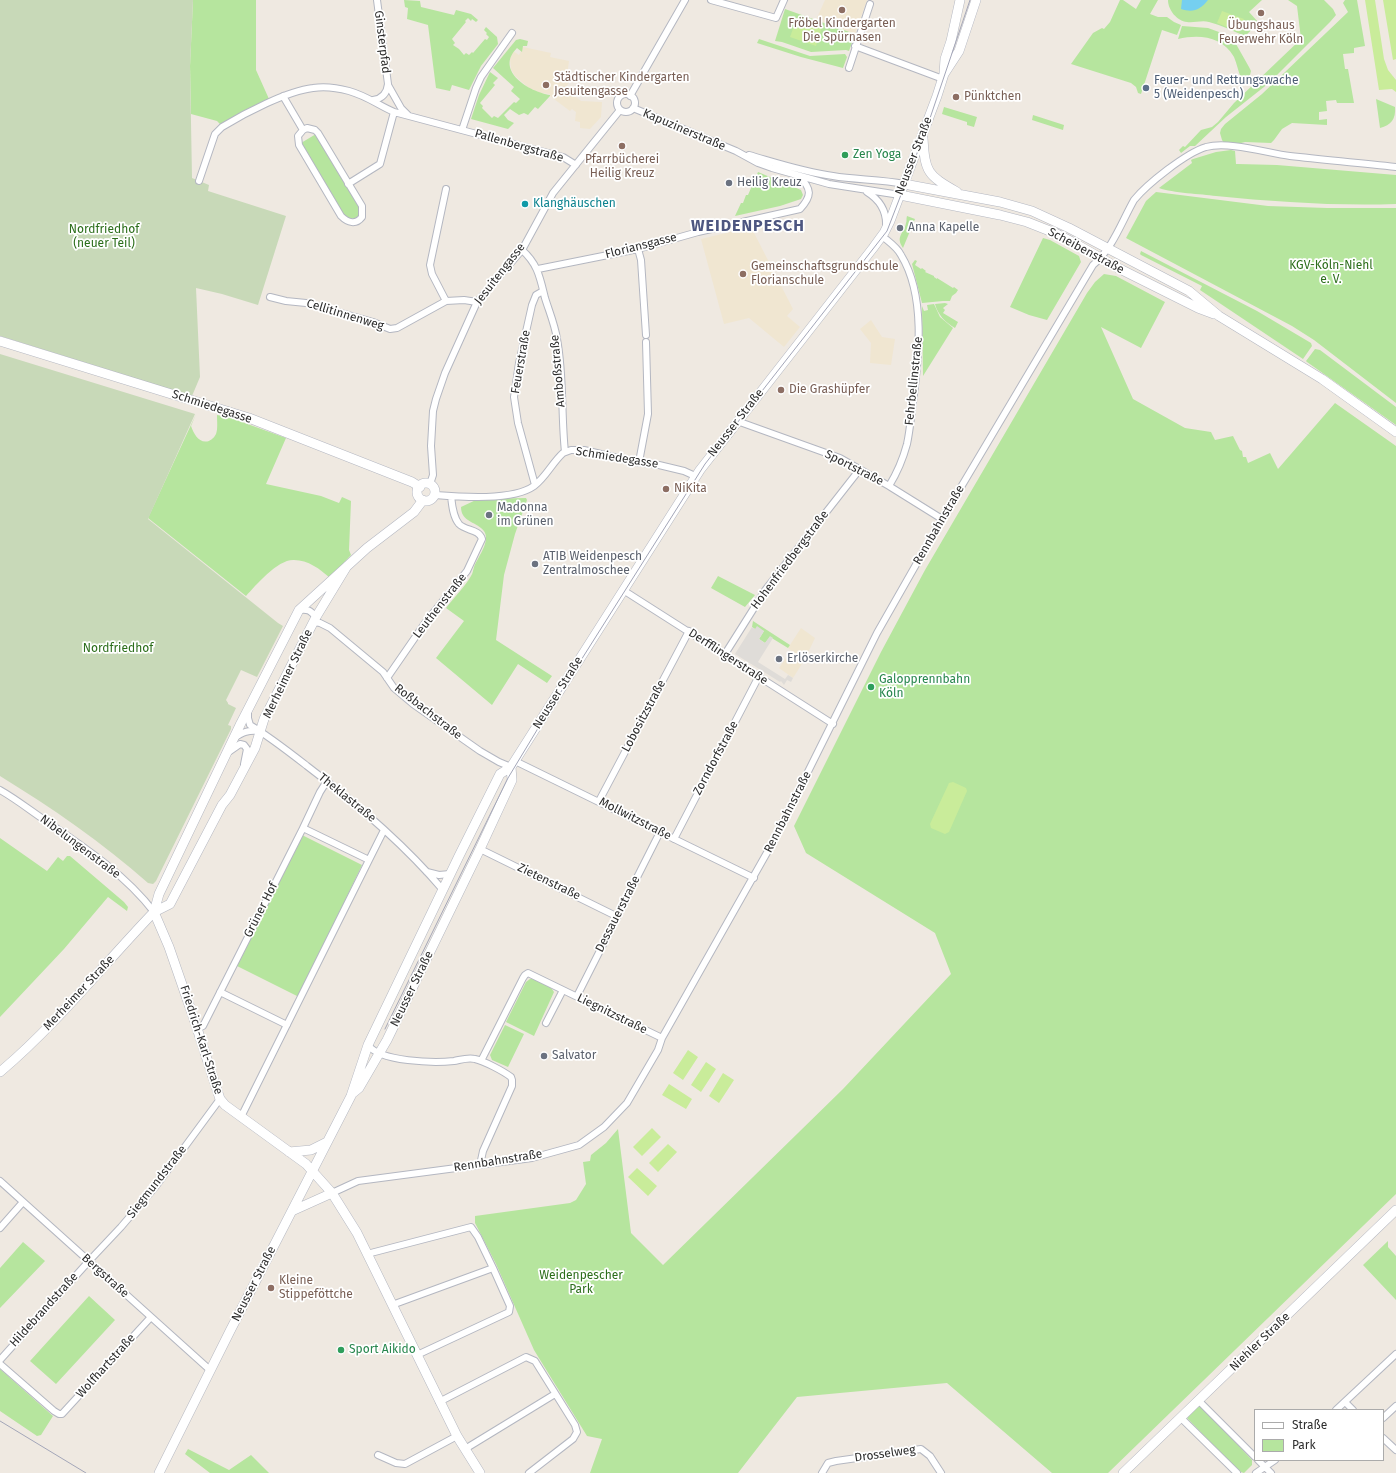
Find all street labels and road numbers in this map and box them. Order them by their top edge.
street label: Ginsterpfad [371,10,393,74]
street label: Kapuzinerstraße [640,106,728,154]
street label: Neusser Straße [893,115,935,197]
street label: Pallenbergstraße [473,126,565,166]
street label: Scheibenstraße [1045,225,1127,277]
street label: Floriansgasse [604,230,678,262]
street label: Jesuitengasse [472,240,528,308]
street label: Cellitinnenweg [305,296,385,334]
street label: Feuerstraße [508,329,534,395]
street label: Amboßstraße [548,334,568,408]
street label: Fehrbellinstraße [902,336,926,426]
street label: Neusser Straße [705,386,767,460]
street label: Schmiedegasse [170,387,254,427]
street label: Schmiedegasse [575,444,659,472]
street label: Sportstraße [822,447,886,489]
street label: Rennbahnstraße [910,483,968,567]
street label: Hohenfriedbergstraße [748,508,832,612]
street label: Leuthenstraße [410,571,470,641]
street label: Derfflingerstraße [686,626,770,688]
street label: Merheimer Straße [260,627,316,721]
street label: Neusser Straße [530,654,586,732]
street label: Lobositzstraße [619,677,669,755]
street label: Roßbachstraße [391,681,465,743]
street label: Zorndorfstraße [690,719,742,797]
street label: Rennbahnstraße [761,769,815,855]
street label: Theklastraße [315,770,379,826]
street label: Mollwitzstraße [596,795,674,843]
street label: Nibelungenstraße [37,812,123,882]
street label: Zietenstraße [515,861,583,903]
street label: Dessauerstraße [593,873,643,955]
street label: Grüner Hof [241,880,281,940]
street label: Neusser Straße [387,949,437,1029]
street label: Merheimer Straße [41,952,117,1034]
street label: Friedrich-Karl-Straße [177,984,225,1096]
street label: Liegnitzstraße [575,991,649,1037]
street label: Siegmundstraße [124,1143,190,1221]
street label: Rennbahnstraße [453,1147,543,1175]
street label: Neusser Straße [229,1244,279,1324]
street label: Bergstraße [78,1251,132,1301]
street label: Hildebrandstraße [7,1270,81,1350]
street label: Niehler Straße [1227,1310,1293,1374]
street label: Wolfhartstraße [73,1331,139,1401]
street label: Drosselweg [854,1443,916,1465]

